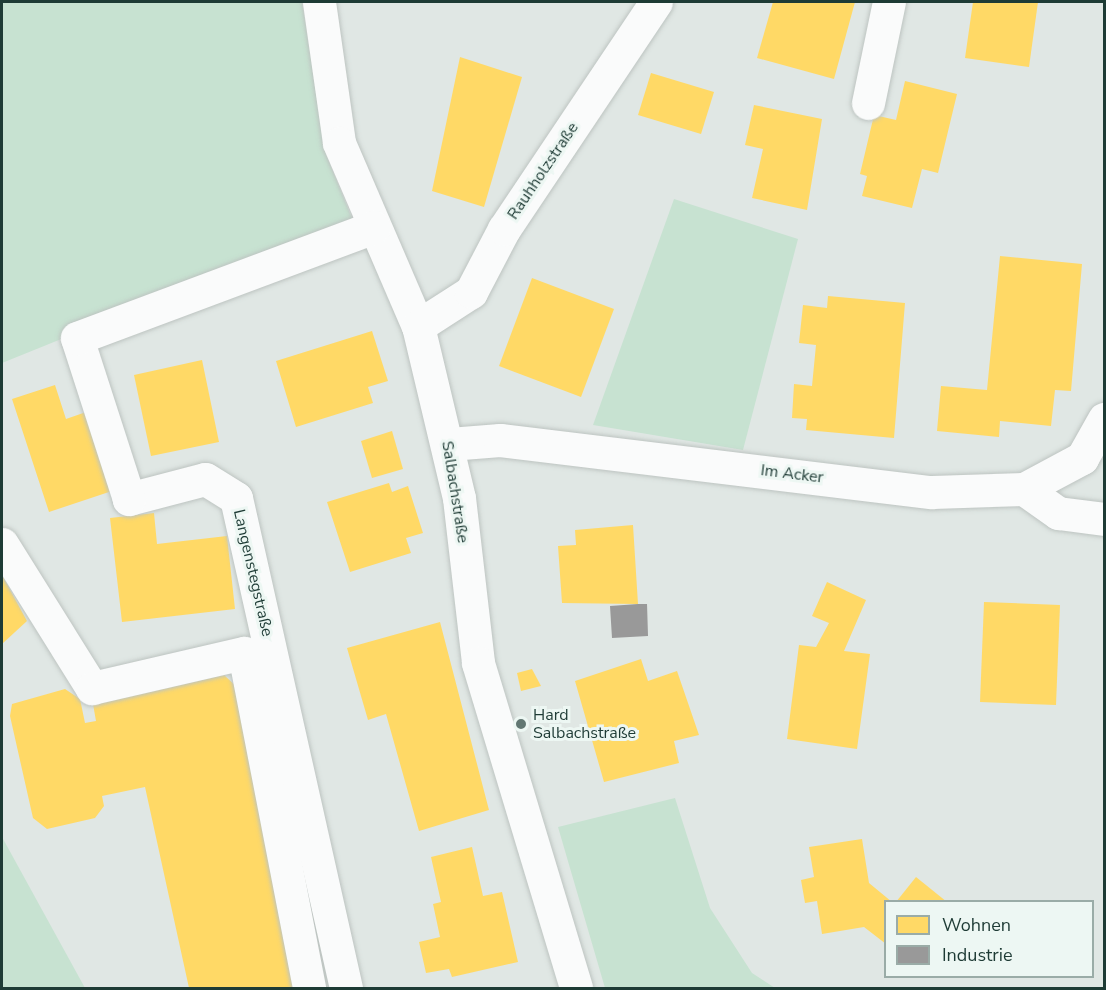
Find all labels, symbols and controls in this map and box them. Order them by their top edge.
street label: Rauhholzstraße [503,119,583,223]
street label: Salbachstraße [437,440,473,544]
street label: Im Acker [760,461,824,487]
street label: Langenstegstraße [229,508,277,638]
place label: Hard Salbachstraße [533,705,636,743]
marker: Hard Salbachstraße [514,717,528,731]
legend [884,900,1094,978]
text: Wohnen [942,913,1011,937]
text: Industrie [942,943,1013,967]

